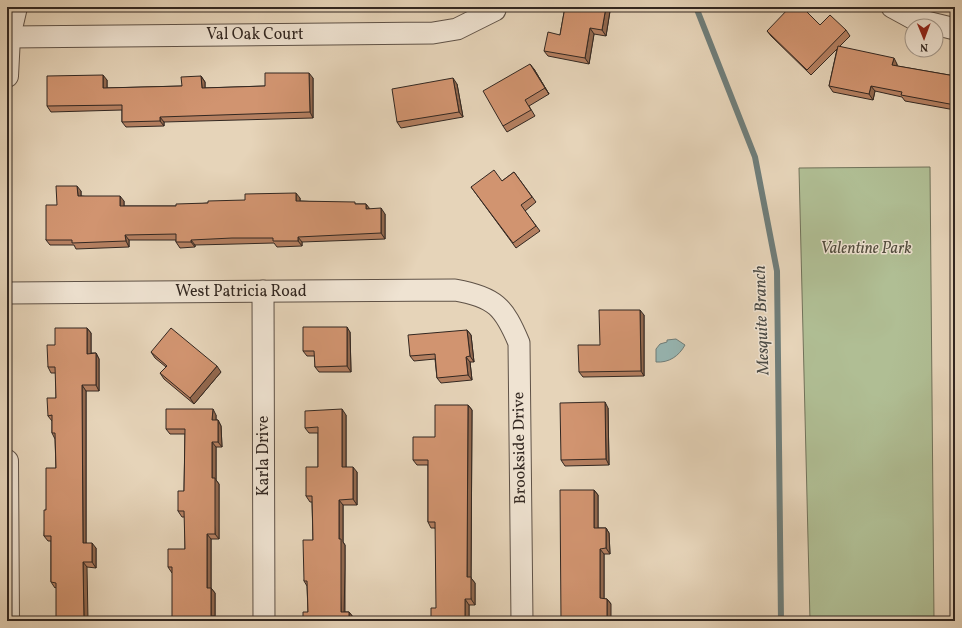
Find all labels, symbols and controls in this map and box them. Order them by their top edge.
north arrow [904,18,944,58]
street label: Val Oak Court [206,24,304,46]
text: N [920,39,928,54]
park label: Valentine Park [820,238,912,260]
water label: Mesquite Branch [749,265,775,376]
street label: West Patricia Road [175,281,307,303]
street label: Brookside Drive [508,391,532,505]
street label: Karla Drive [253,416,275,496]

